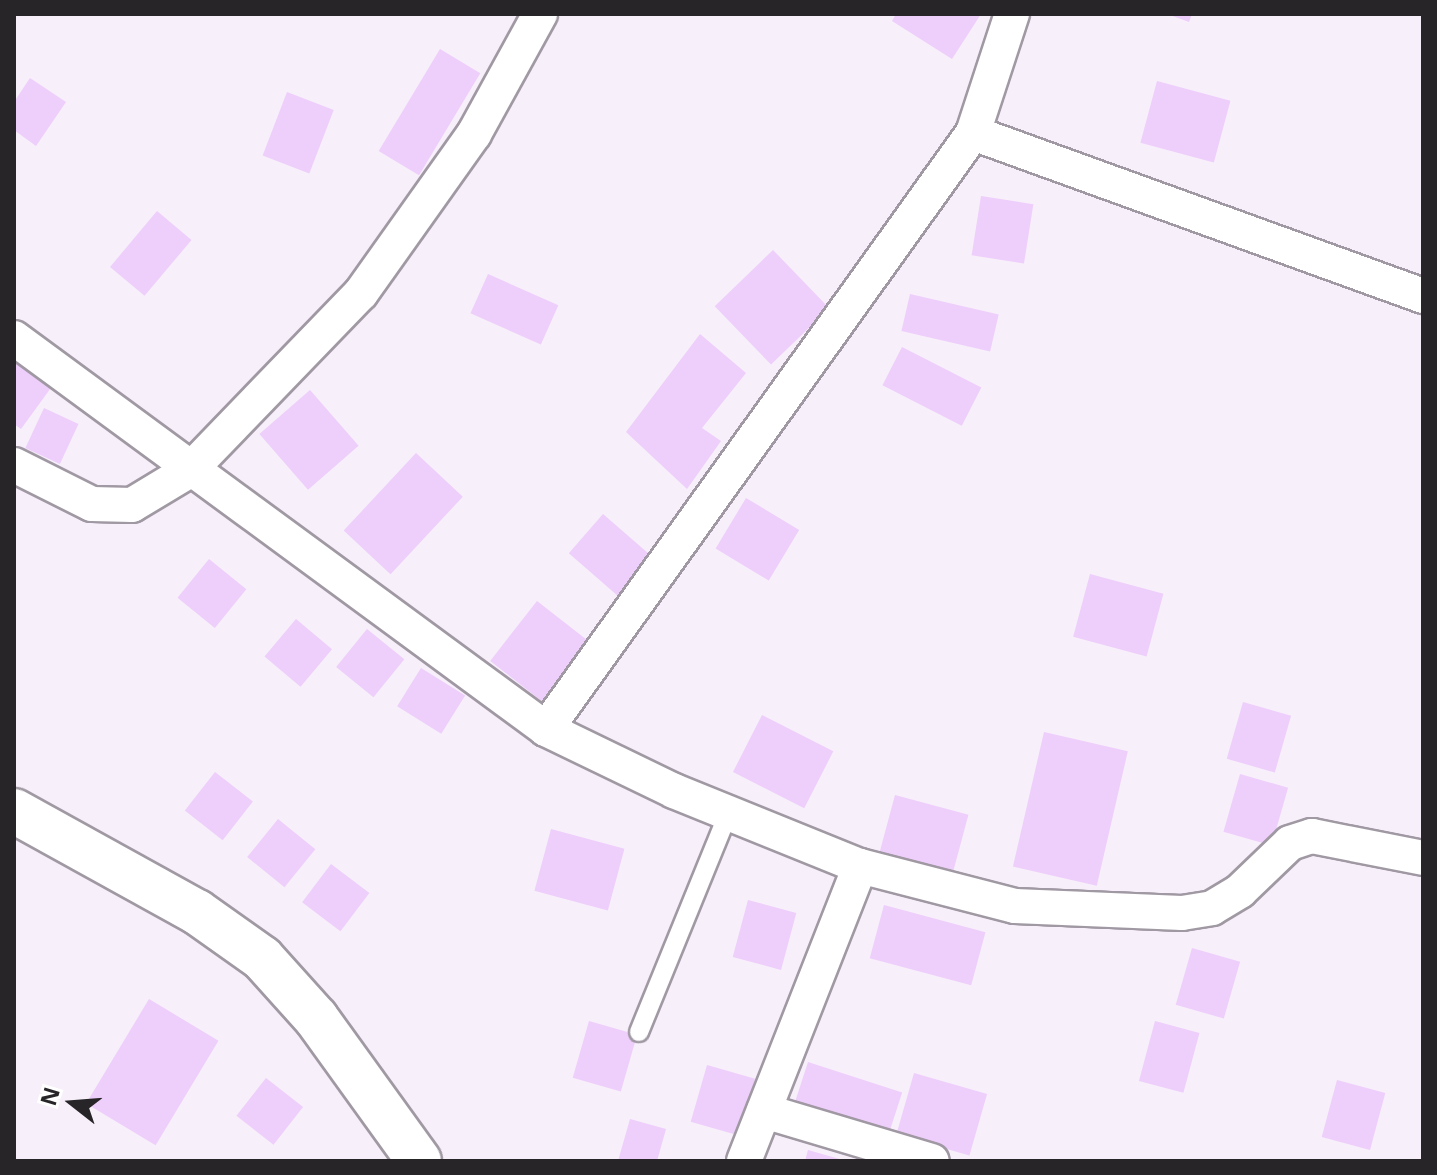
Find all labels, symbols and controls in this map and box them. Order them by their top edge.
north arrow [32,1063,112,1143]
text: N [32,1083,66,1109]

